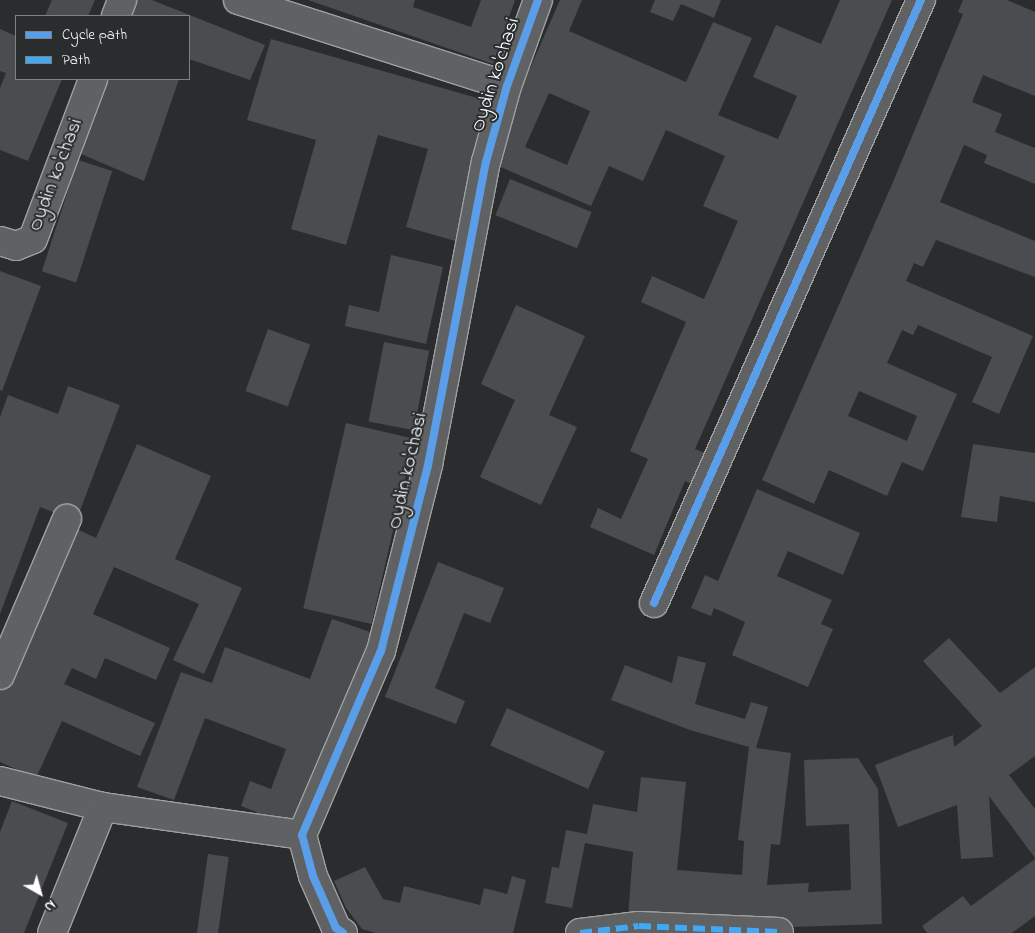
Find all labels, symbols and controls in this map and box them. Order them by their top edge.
legend [15,15,190,80]
street label: Oydin ko'chasi [466,15,526,135]
text: Cycle path [62,24,127,46]
text: Path [62,49,90,71]
street label: Oydin ko'chasi [24,115,88,235]
street label: Oydin ko'chasi [383,410,433,532]
north arrow [15,868,65,918]
text: N [39,894,60,916]

